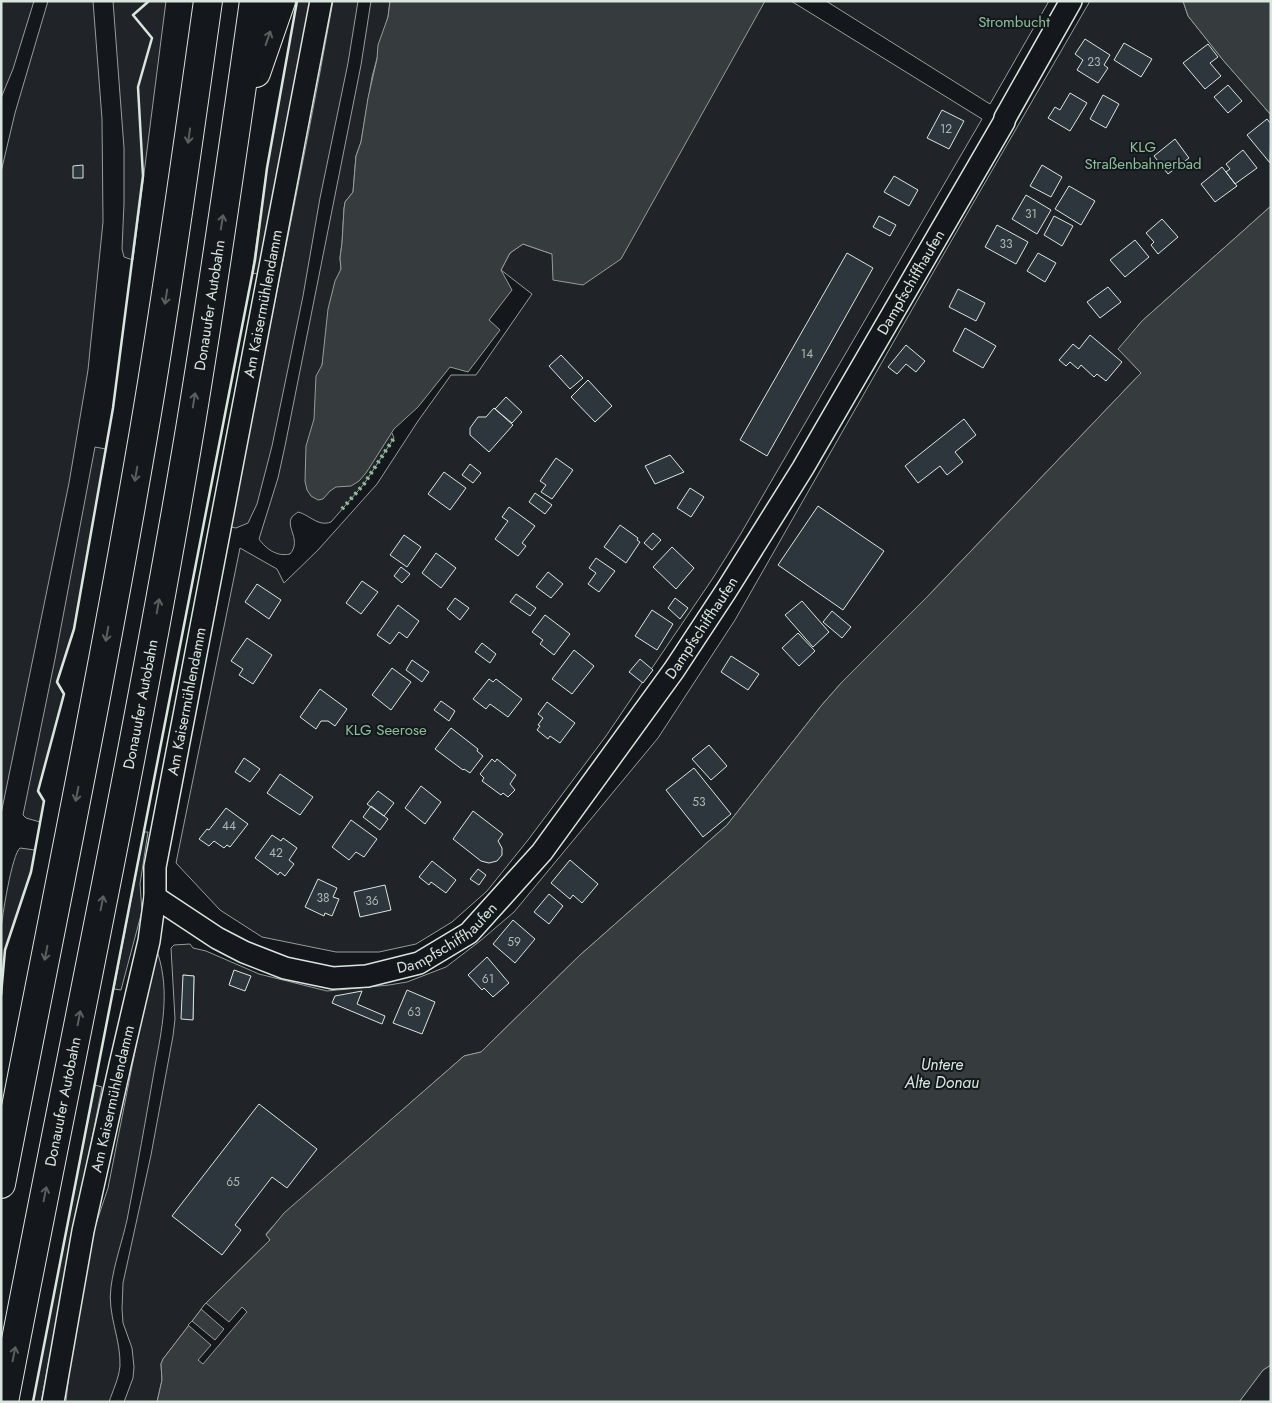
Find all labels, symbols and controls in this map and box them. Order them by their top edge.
park label: Strombucht [978,11,1050,33]
one-way arrow [264,30,274,46]
house number: 23 [1087,53,1101,71]
house number: 12 [940,120,952,138]
one-way arrow [184,128,194,144]
park label: KLG Straßenbahnerbad [1085,136,1201,175]
house number: 31 [1025,205,1037,223]
one-way arrow [217,214,227,230]
street label: Dampfschiffhaufen [872,226,950,339]
street label: Am Kaisermühlendamm [238,228,288,380]
house number: 33 [999,235,1013,253]
street label: Donauufer Autobahn [189,238,231,372]
one-way arrow [160,289,170,305]
house number: 14 [801,345,813,363]
one-way arrow [190,392,200,408]
one-way arrow [131,466,141,482]
street label: Dampfschiffhaufen [660,572,743,684]
one-way arrow [154,598,163,614]
one-way arrow [102,626,112,642]
street label: Am Kaisermühlendamm [162,626,212,777]
street label: Donauufer Autobahn [118,637,164,771]
park label: KLG Seerose [345,719,427,741]
one-way arrow [72,785,81,801]
house number: 53 [692,793,706,811]
house number: 44 [222,817,236,835]
house number: 42 [269,844,283,862]
house number: 38 [316,889,330,907]
house number: 36 [365,892,379,910]
one-way arrow [97,895,107,911]
street label: Dampfschiffhaufen [394,898,502,979]
house number: 59 [507,933,521,951]
one-way arrow [41,945,50,961]
house number: 61 [482,970,494,988]
house number: 63 [407,1003,421,1021]
one-way arrow [75,1010,85,1026]
street label: Am Kaisermühlendamm [85,1023,140,1175]
street label: Donauufer Autobahn [39,1035,87,1169]
water label: Untere Alte Donau [904,1053,979,1094]
house number: 65 [226,1173,240,1191]
one-way arrow [40,1187,50,1203]
one-way arrow [9,1346,19,1362]

